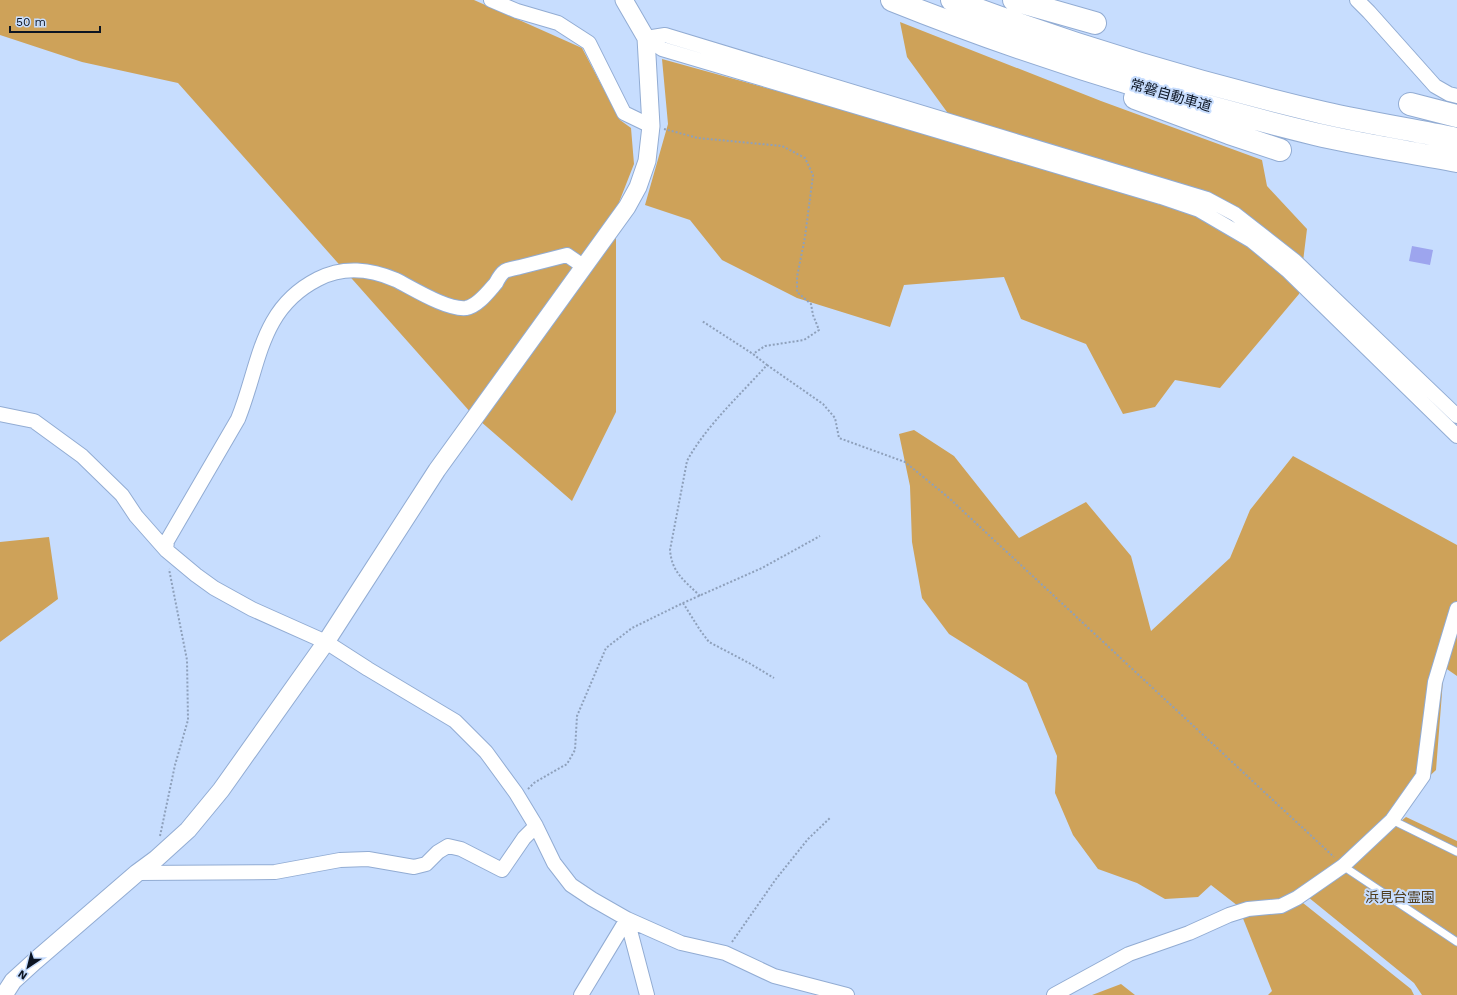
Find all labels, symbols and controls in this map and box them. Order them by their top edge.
scale bar [10,8,100,34]
text: 50 m [16,15,46,29]
street label: 常磐自動車道 [1128,76,1214,114]
park label: 浜見台霊園 [1365,889,1435,905]
north arrow [8,947,48,987]
text: N [15,967,30,982]

